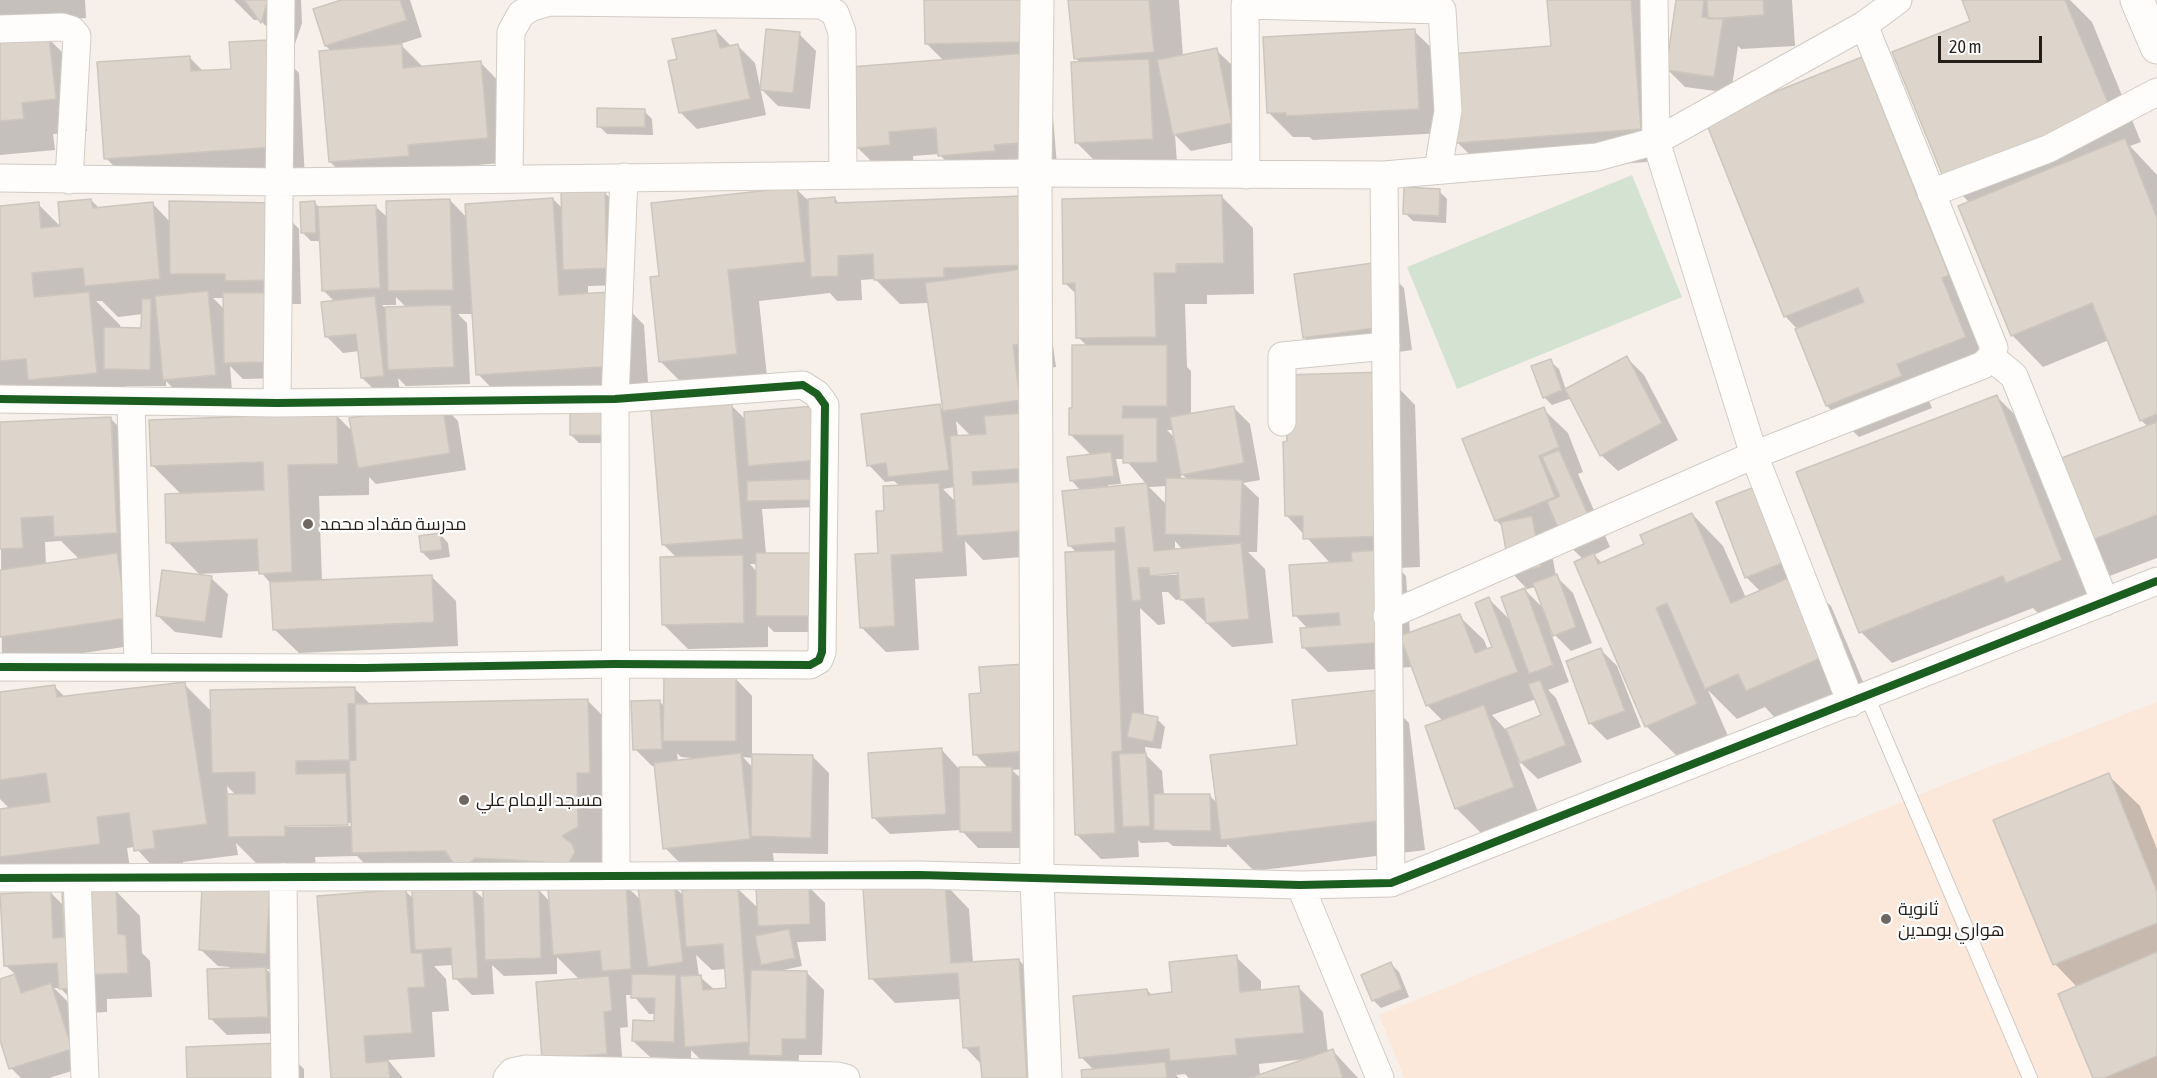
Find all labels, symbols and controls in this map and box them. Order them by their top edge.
scale bar [1941,24,2044,62]
text: 20 m [1949,36,1981,57]
place label: مدرسة مقداد محمد [320,513,467,535]
marker: مدرسة مقداد محمد [301,517,315,531]
place label: مسجد الإمام علي [476,789,603,811]
marker: مسجد الإمام علي [457,793,471,807]
place label: ثانوية هواري بومدين [1898,898,2005,940]
marker: ثانوية هواري بومدين [1879,912,1893,926]

